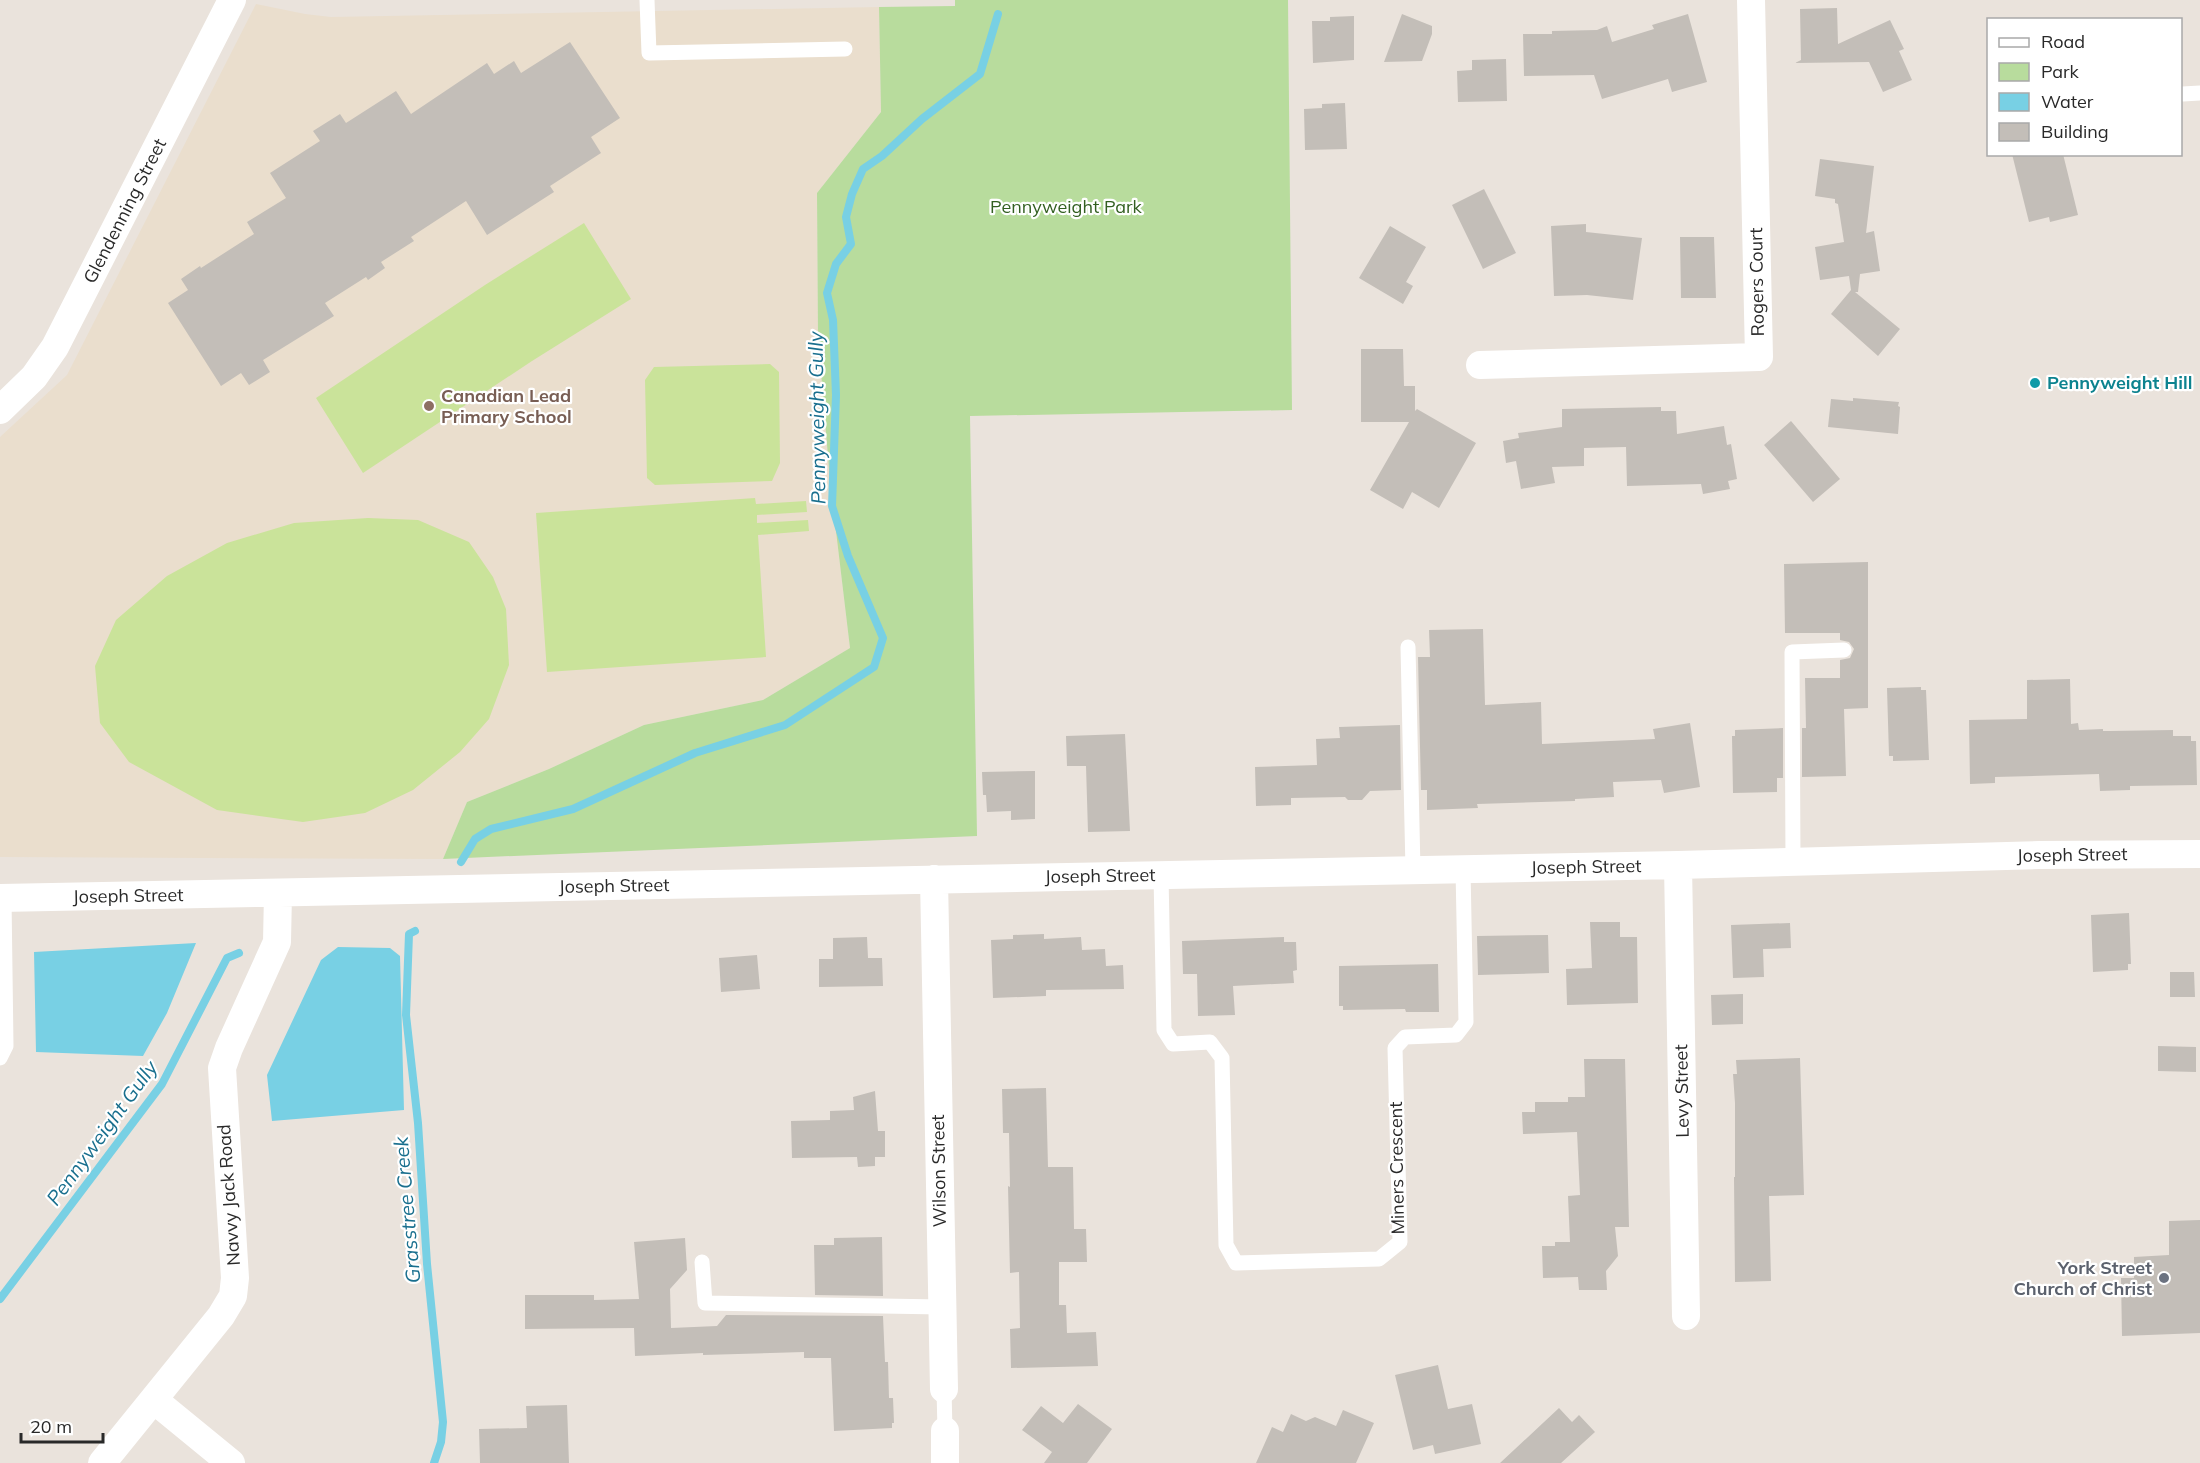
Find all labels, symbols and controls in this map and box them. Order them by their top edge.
legend [1987,18,2182,156]
text: Road [2041,30,2085,53]
text: Park [2041,60,2080,83]
text: Water [2041,90,2094,113]
text: Building [2041,120,2109,143]
street label: Glendenning Street [78,134,171,287]
park label: Pennyweight Park [990,195,1143,218]
street label: Rogers Court [1744,227,1769,337]
water label: Pennyweight Gully [802,330,831,505]
place label: Pennyweight Hill [2047,371,2192,394]
marker: Pennyweight Hill [2028,376,2042,390]
place label: Canadian Lead Primary School [441,384,572,428]
marker: Canadian Lead Primary School [422,399,436,413]
street label: Joseph Street [2016,842,2128,867]
street label: Joseph Street [1530,854,1642,879]
street label: Joseph Street [1044,863,1156,888]
street label: Joseph Street [558,873,670,898]
street label: Joseph Street [72,883,184,908]
street label: Levy Street [1669,1044,1694,1138]
water label: Pennyweight Gully [41,1054,163,1210]
street label: Miners Crescent [1384,1101,1409,1235]
street label: Wilson Street [926,1114,951,1228]
street label: Navvy Jack Road [212,1124,245,1267]
water label: Grasstree Creek [388,1135,425,1285]
place label: York Street Church of Christ [2013,1256,2152,1300]
marker: York Street Church of Christ [2157,1271,2171,1285]
scale bar [21,1406,104,1444]
text: 20 m [30,1415,72,1438]

